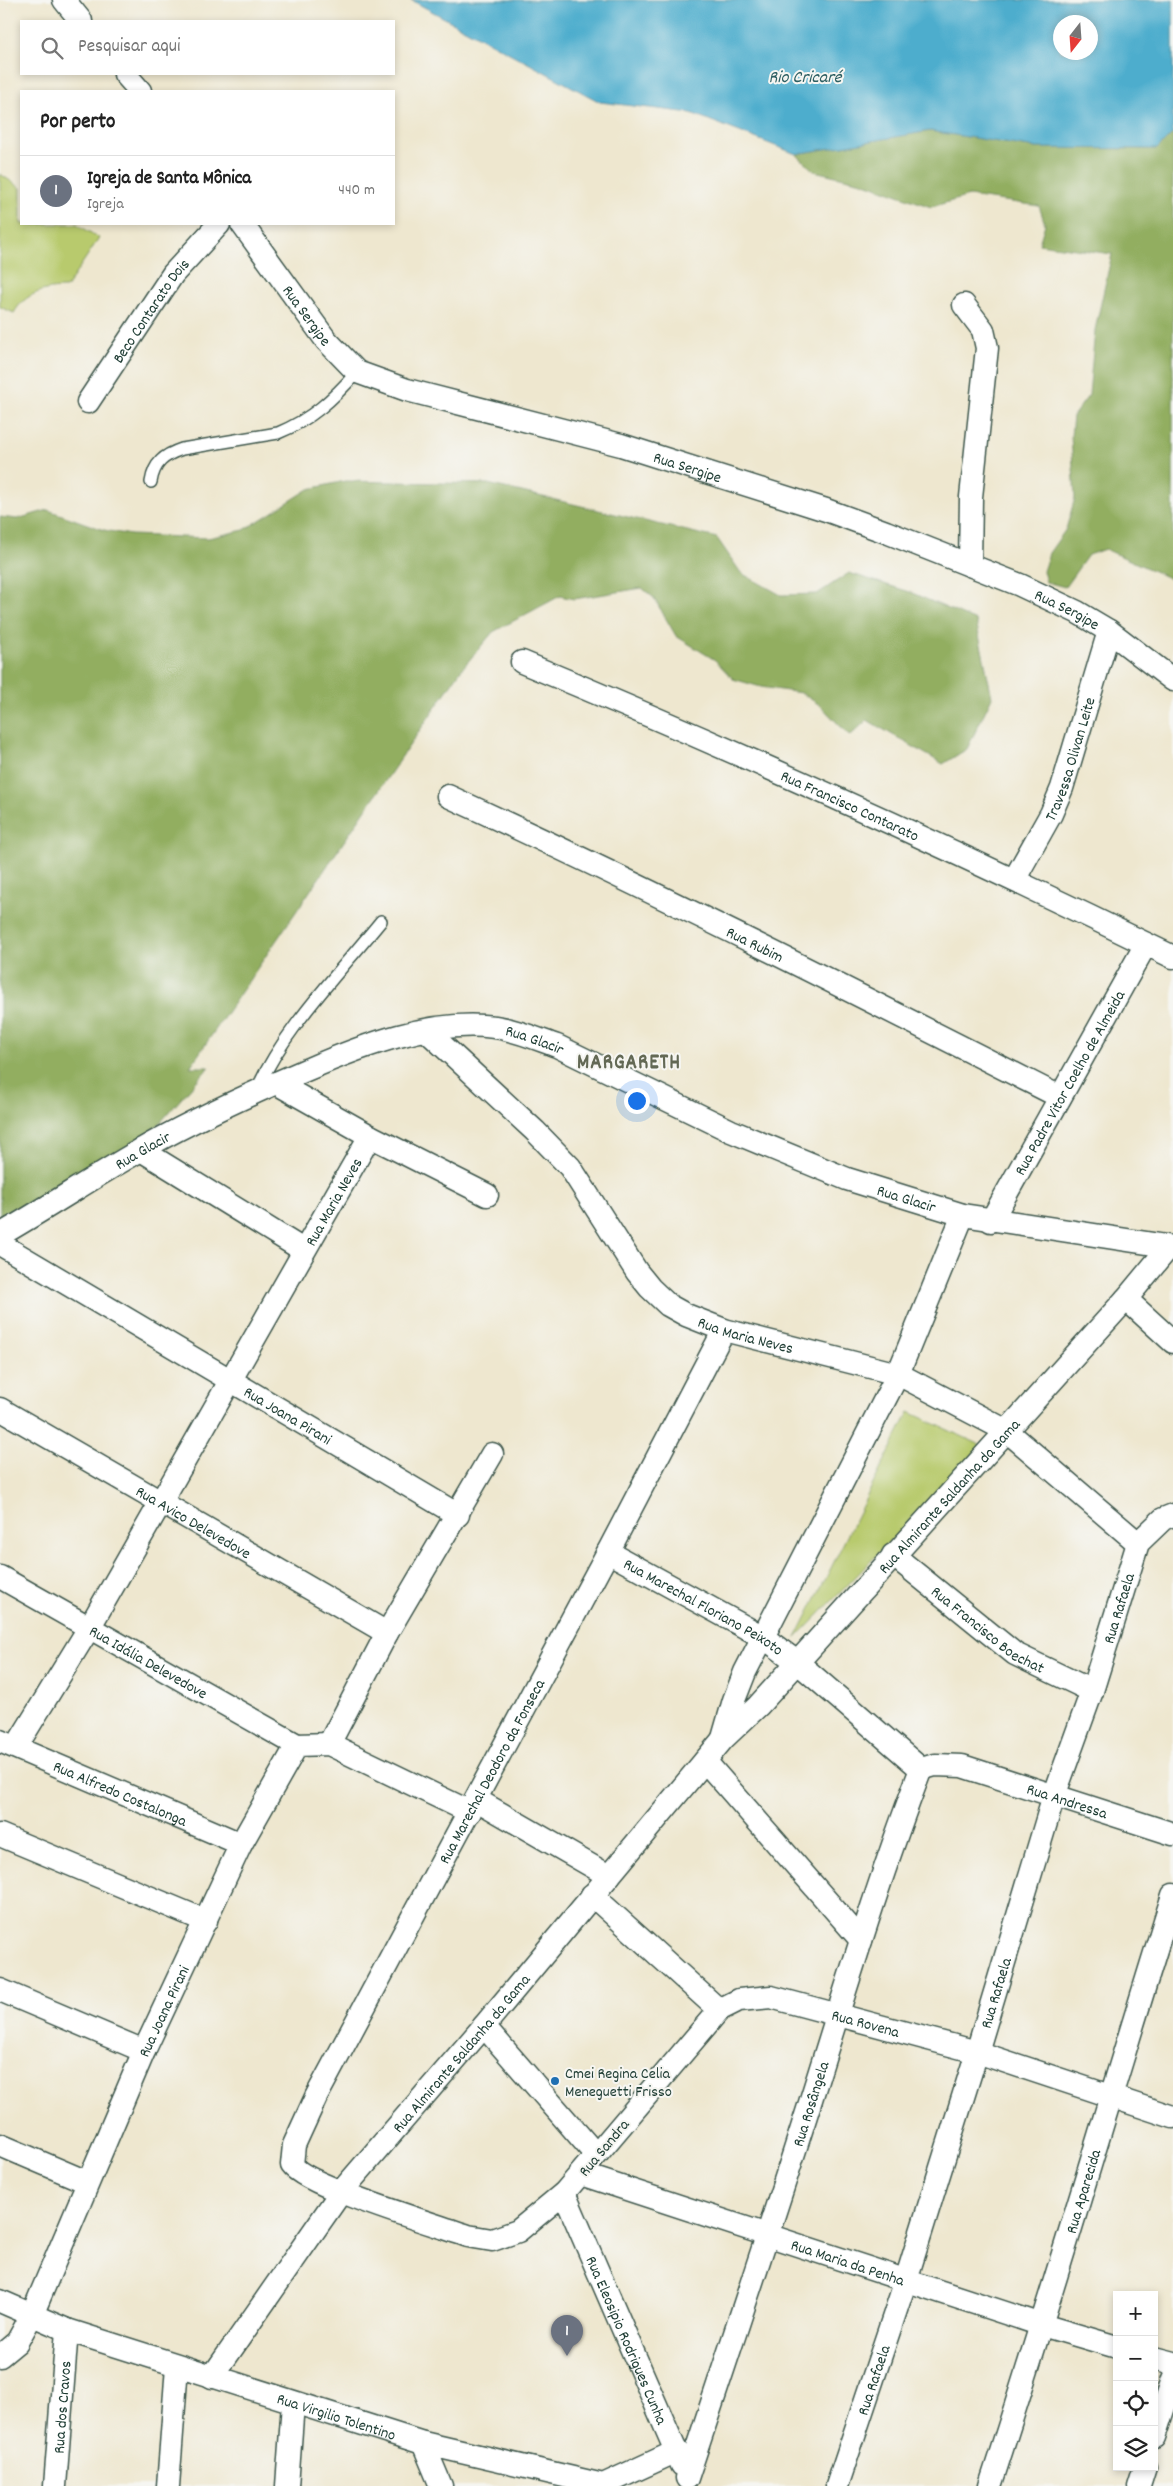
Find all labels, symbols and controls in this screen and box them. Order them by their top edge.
north arrow [1053,15,1098,60]
search box [20,20,395,75]
icon: search [38,34,66,62]
text: Pesquisar aqui [78,34,180,61]
water label: Rio Cricaré [768,66,844,91]
text: Por perto [40,108,115,138]
text: Igreja de Santa Mônica [87,166,251,193]
text: 1 [54,179,58,202]
text: 440 m [338,179,375,202]
text: Igreja [87,193,124,216]
street label: Beco Contarato Dois [108,254,196,368]
street label: Rua Sergipe [276,281,335,353]
street label: Rua Sergipe [650,447,724,490]
street label: Rua Sergipe [1030,585,1103,637]
street label: Travessa Olivan Leite [1040,695,1103,826]
street label: Rua Francisco Contarato [776,766,922,848]
street label: Rua Rubim [722,922,787,970]
street label: Rua Padre Vitor Coelho de Almeida [1010,986,1132,1180]
street label: Rua Glacir [503,1020,567,1062]
district label: MARGARETH [577,1049,681,1079]
your location [624,1088,650,1114]
street label: Rua Glacir [111,1127,175,1177]
street label: Rua Maria Neves [301,1154,369,1251]
street label: Rua Glacir [874,1180,938,1220]
street label: Rua Maria Neves [694,1312,796,1361]
street label: Rua Joana Pirani [239,1382,336,1452]
street label: Rua Almirante Saldanha da Gama [874,1414,1027,1580]
street label: Rua Avico Delevedove [131,1481,255,1566]
street label: Rua Marechal Floriano Peixoto [619,1554,787,1662]
street label: Rua Rafaela [1098,1570,1142,1647]
street label: Rua Francisco Boechat [925,1581,1048,1681]
street label: Rua Idália Delevedove [84,1621,211,1706]
street label: Rua Marechal Deodoro da Fonseca [434,1675,552,1869]
street label: Rua Alfredo Costalonga [49,1756,190,1834]
street label: Rua Andressa [1023,1779,1110,1826]
street label: Rua Rafaela [976,1955,1019,2032]
street label: Rua Joana Pirani [134,1962,197,2061]
street label: Rua Almirante Saldanha da Gama [388,1970,537,2139]
street label: Rua Rovena [829,2005,902,2045]
street label: Rua Rosângela [788,2058,836,2150]
place label: Cmei Regina Celia Meneguetti Frisso [565,2063,672,2104]
marker: Cmei Regina Celia Meneguetti Frisso [549,2075,561,2087]
street label: Rua Sandra [574,2115,636,2182]
street label: Rua Aparecida [1061,2146,1108,2237]
street label: Rua Maria da Penha [788,2235,907,2293]
street label: Rua Eleosipio Rodrigues Cunha [579,2253,672,2429]
map controls [1113,2291,1158,2471]
button: + [1113,2291,1158,2336]
pin: 1 [551,2315,583,2356]
button: − [1113,2336,1158,2381]
street label: Rua Rafaela [852,2342,898,2419]
street label: Rua dos Cravos [49,2360,79,2455]
button: locate [1113,2381,1158,2426]
street label: Rua Virgilio Tolentino [274,2388,398,2448]
button: layers [1113,2426,1158,2471]

